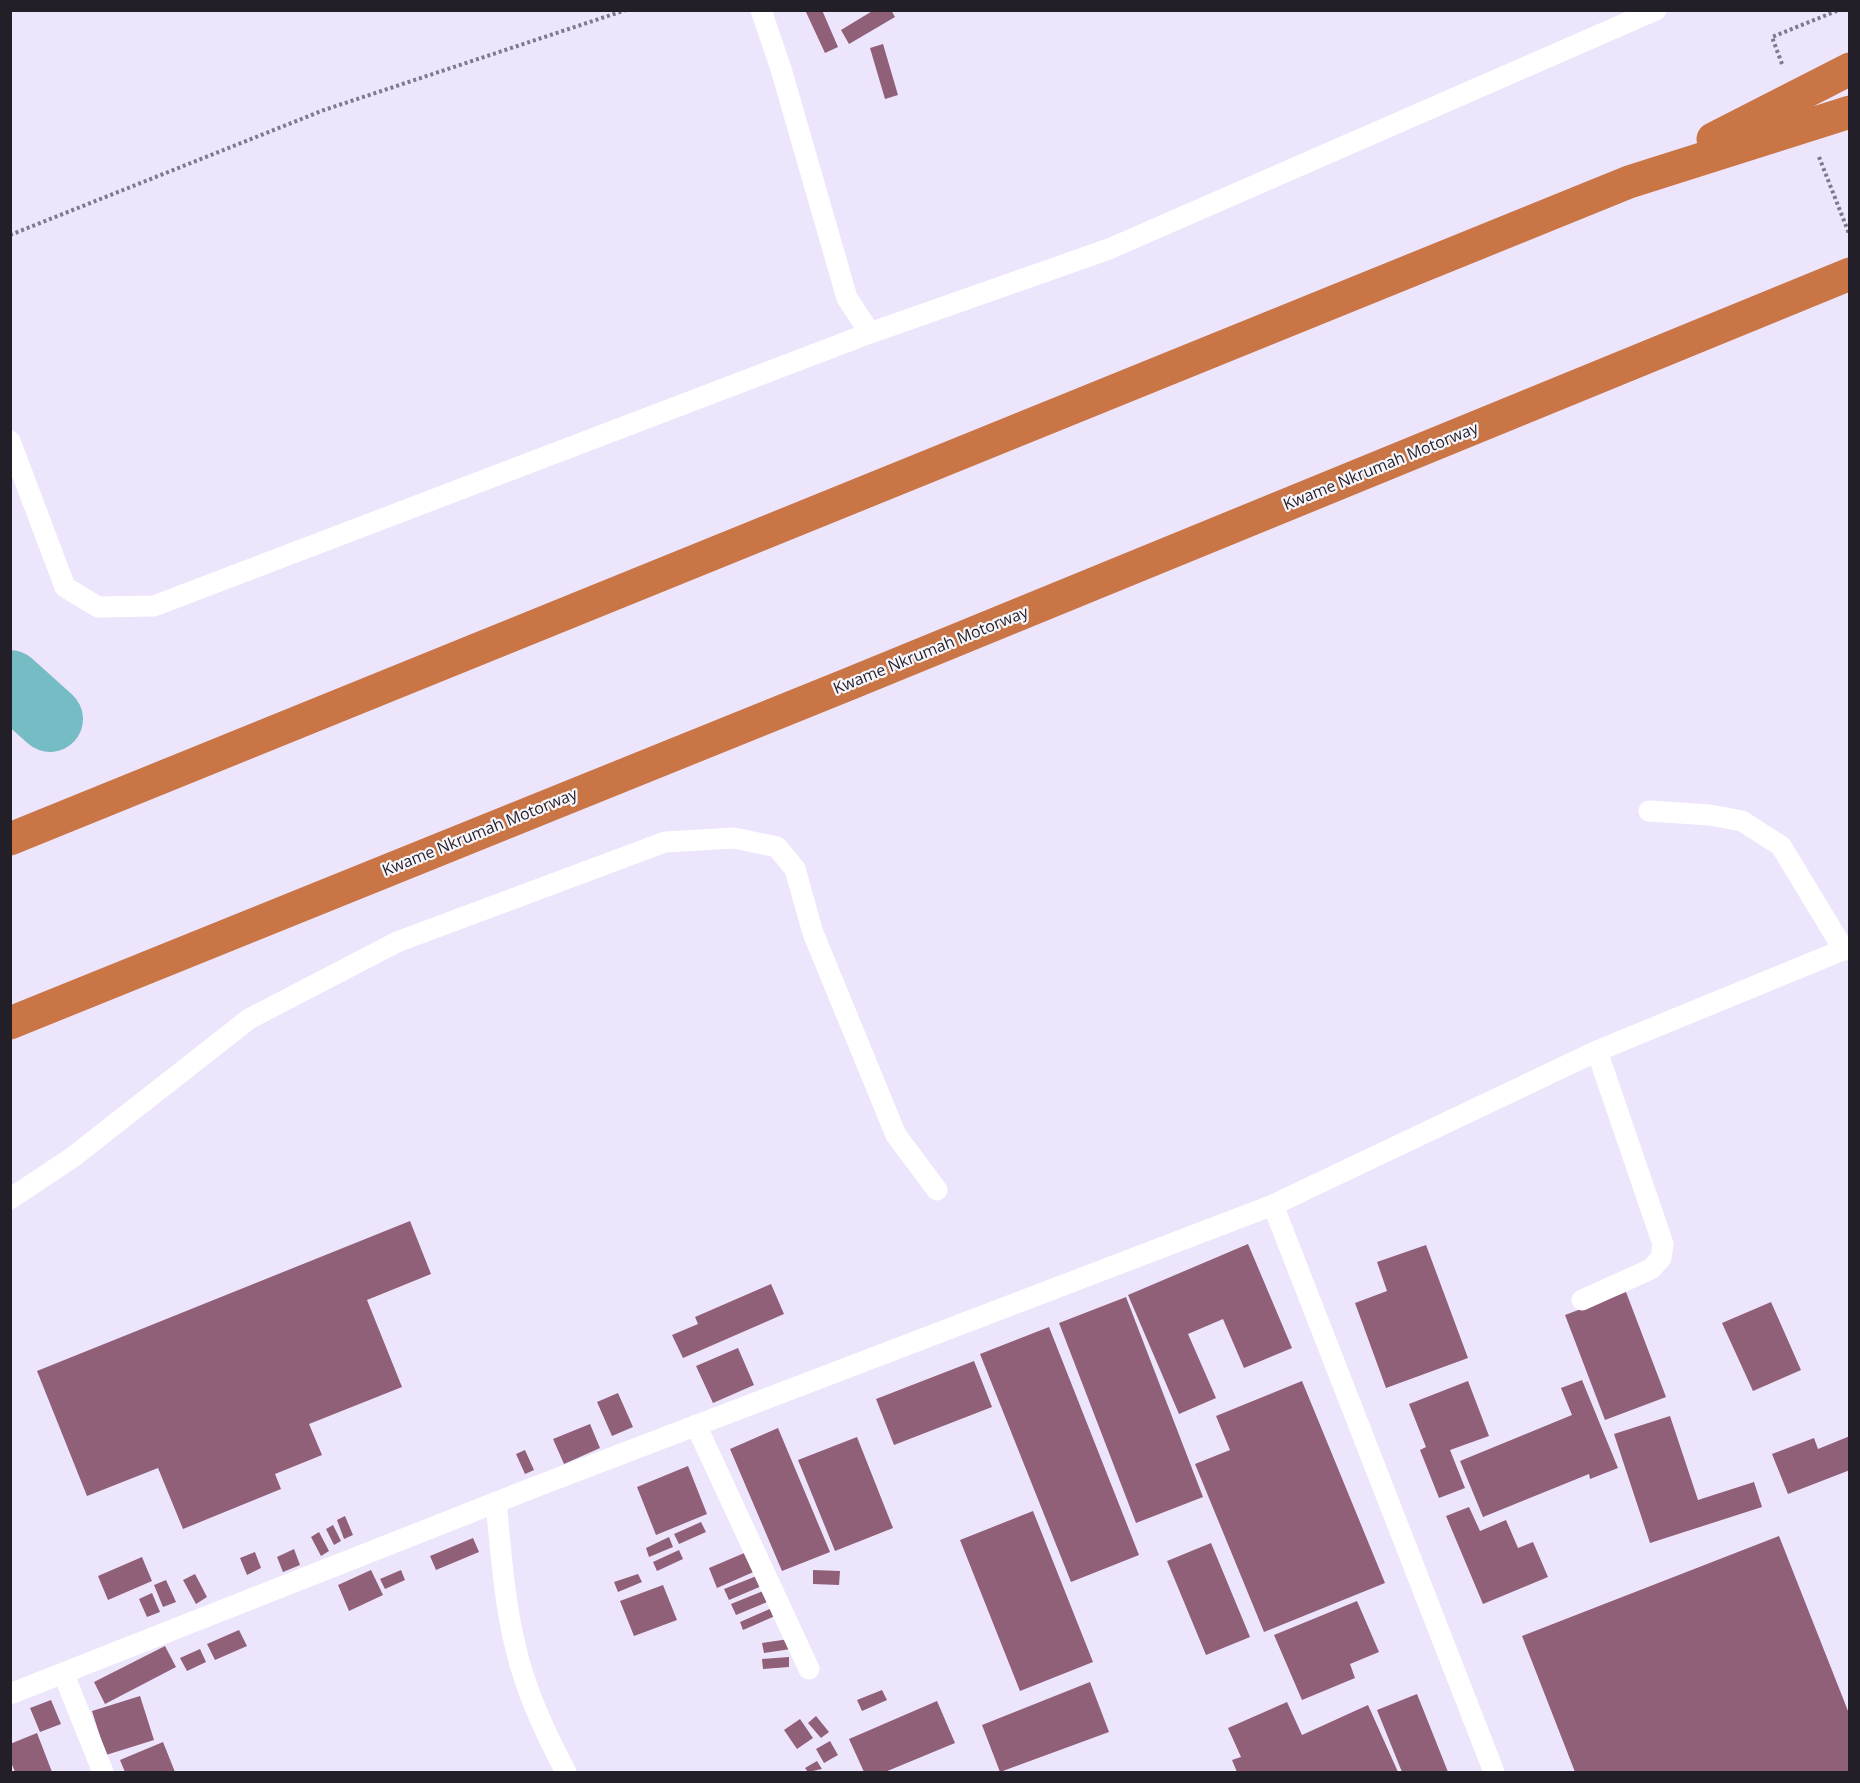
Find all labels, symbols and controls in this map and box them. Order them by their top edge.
street label: Kwame Nkrumah Motorway [1281,419,1481,515]
street label: Kwame Nkrumah Motorway [831,603,1031,699]
street label: Kwame Nkrumah Motorway [380,785,580,881]

